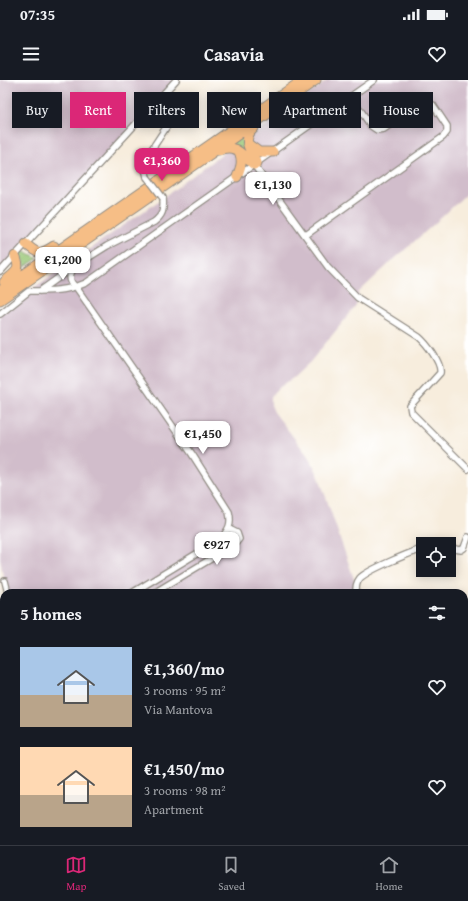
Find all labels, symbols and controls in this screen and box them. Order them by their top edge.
text: 07:35 [20,4,55,25]
text: Casavia [204,41,264,68]
icon: menu [20,43,42,65]
icon: heart [426,43,448,65]
chip: Buy [12,92,62,128]
chip: Rent [70,92,126,128]
chip: Filters [134,92,199,128]
chip: New [207,92,261,128]
chip: Apartment [269,92,361,128]
chip: House [369,92,433,128]
pin: €1,360 [129,148,195,182]
text: €1,360 [143,151,181,170]
pin: €1,130 [240,172,306,206]
text: €1,130 [254,175,292,194]
pin: €1,200 [30,247,96,281]
text: €1,200 [44,250,82,269]
pin: €1,450 [170,421,236,455]
text: €1,450 [184,424,222,443]
pin: €927 [193,532,241,566]
text: €927 [204,535,230,554]
map controls [416,537,456,577]
button: locate [416,537,456,577]
text: 5 homes [20,601,82,626]
icon: filters [426,602,448,624]
text: €1,360/mo [144,656,225,681]
icon: home [52,663,100,711]
icon: heart [426,676,448,698]
text: 3 rooms · 95 m² [144,681,226,700]
text: Via Mantova [144,700,213,719]
text: €1,450/mo [144,756,225,781]
icon: home [52,763,100,811]
icon: heart [426,776,448,798]
text: 3 rooms · 98 m² [144,781,226,800]
text: Apartment [144,800,204,819]
tab: Map [65,854,87,894]
tab: Saved [218,854,245,894]
tab: Home [376,854,403,894]

